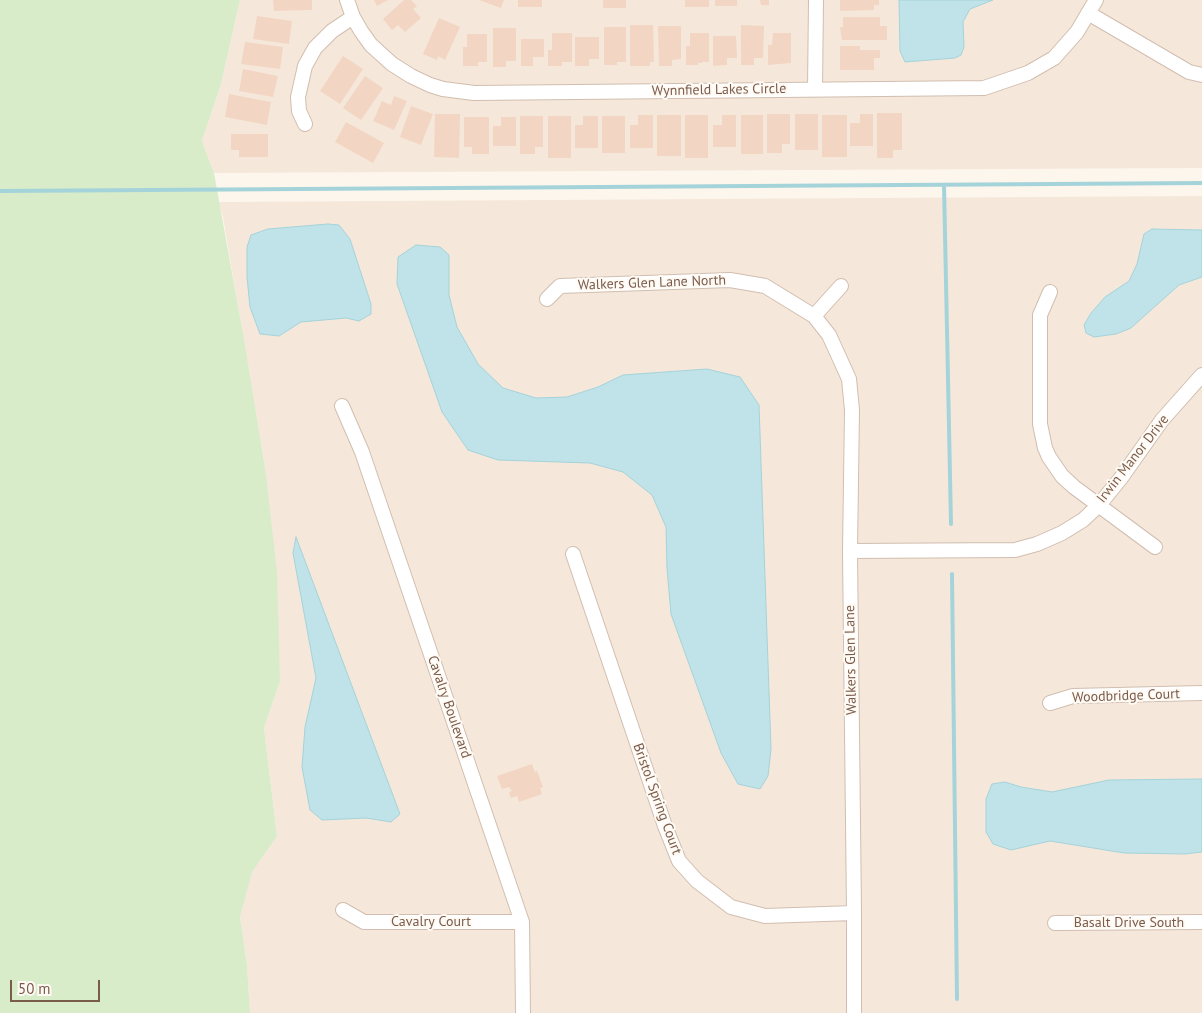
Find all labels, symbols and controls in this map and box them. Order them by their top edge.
street label: Wynnfield Lakes Circle [652,80,786,100]
street label: Walkers Glen Lane North [578,272,726,294]
street label: Irwin Manor Drive [1093,412,1173,506]
street label: Walkers Glen Lane [842,605,860,715]
street label: Cavalry Boulevard [424,653,474,761]
street label: Woodbridge Court [1072,686,1180,706]
street label: Bristol Spring Court [629,741,685,857]
street label: Cavalry Court [391,914,471,930]
street label: Basalt Drive South [1074,915,1184,931]
scale bar [12,970,102,1002]
text: 50 m [18,979,51,998]

